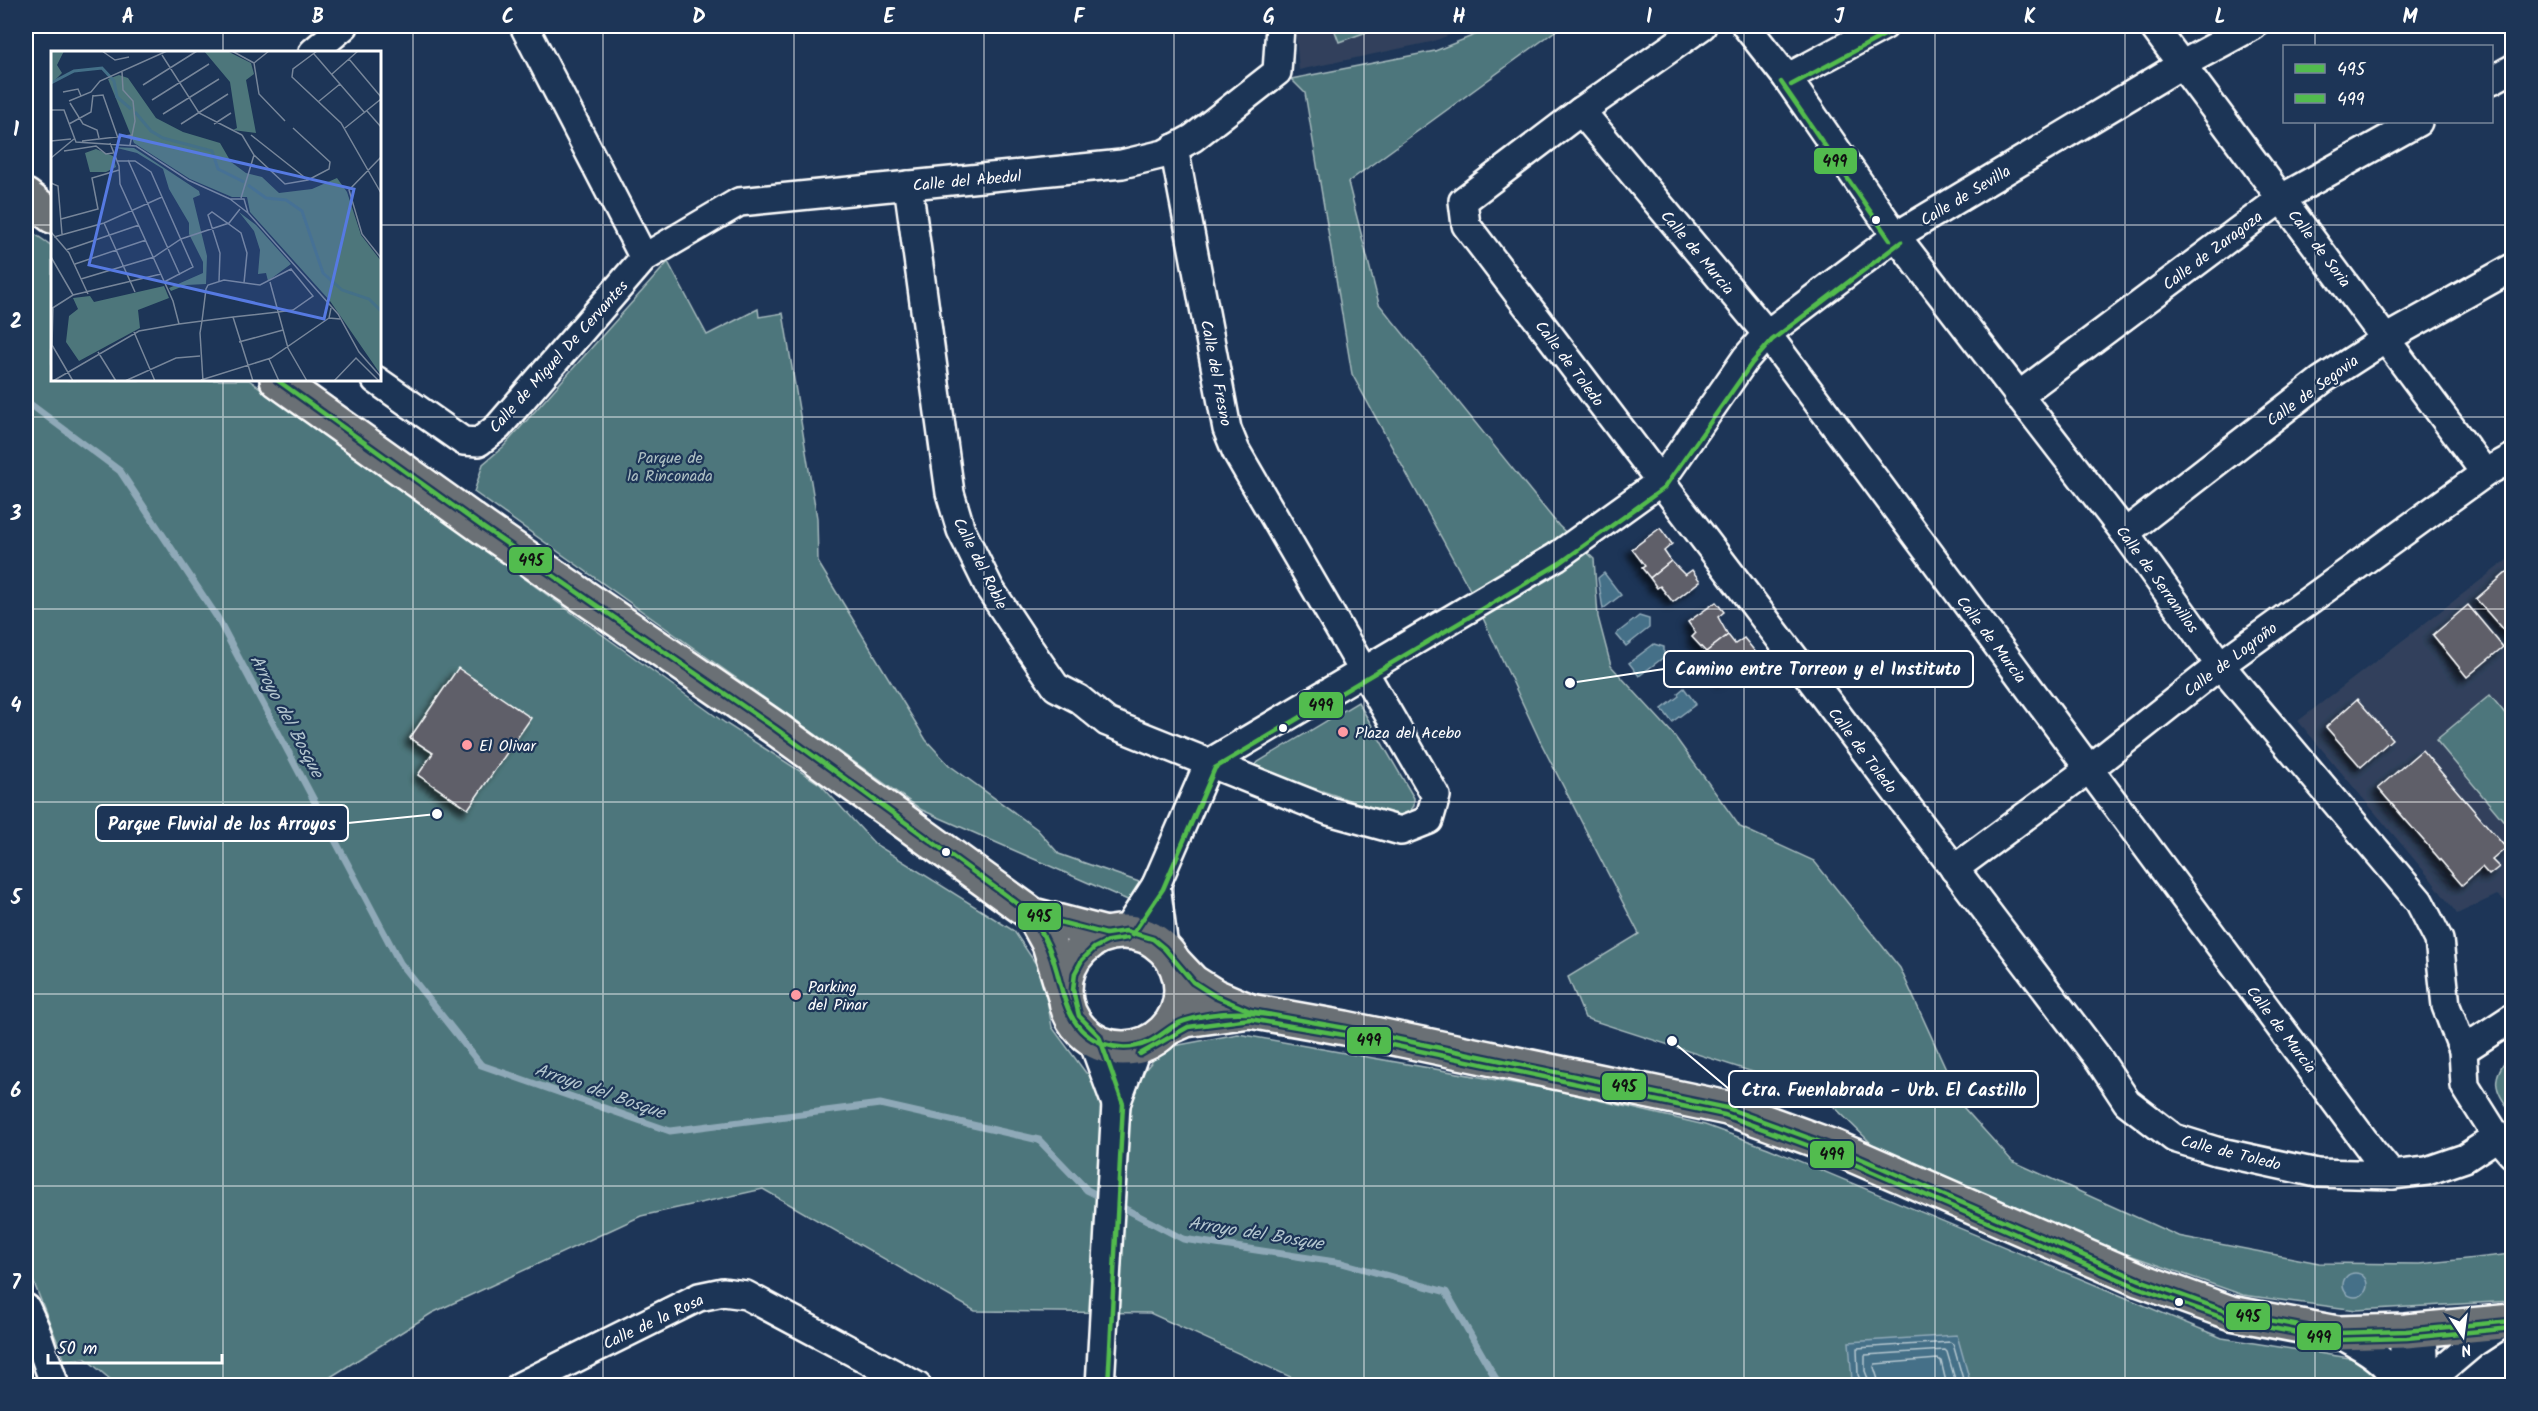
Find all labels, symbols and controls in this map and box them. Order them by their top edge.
text: A [122,2,134,34]
text: B [312,2,324,34]
text: C [502,2,514,34]
text: D [692,2,706,34]
text: E [883,2,895,34]
text: F [1074,2,1086,34]
text: G [1263,2,1275,34]
text: H [1452,2,1466,34]
text: I [1646,2,1652,34]
text: J [1834,2,1845,34]
text: K [2024,2,2036,34]
text: L [2215,2,2225,34]
text: M [2402,2,2418,34]
legend [2283,45,2493,123]
inset map [51,51,381,381]
text: 495 [2337,56,2367,85]
text: 499 [2337,86,2365,115]
text: 1 [13,115,19,147]
line badge: 499 [1813,147,1858,175]
text: 499 [1823,150,1847,175]
street label: Calle de Sevilla [1916,159,2016,233]
street label: Calle del Abedul [912,164,1023,199]
street label: Calle de Soria [2281,204,2357,293]
street label: Calle de Murcia [1654,205,1740,301]
street label: Calle de Zaragoza [2158,205,2268,297]
unlabelled marker [1870,214,1882,226]
street label: Calle de Miguel De Cervantes [483,275,635,439]
text: 2 [10,307,22,339]
street label: Calle de Toledo [1528,316,1610,412]
street label: Calle del Fresno [1193,318,1238,428]
street label: Calle de Segovia [2262,349,2364,433]
park label: Parque de la Rinconada [627,446,713,489]
text: 3 [10,499,22,531]
street label: Calle del Roble [946,513,1014,614]
street label: Calle de Serranillos [2109,521,2205,639]
line badge: 495 [508,546,553,574]
text: 495 [519,549,545,574]
street label: Calle de Murcia [1949,591,2032,689]
street label: Calle de Logroño [2179,616,2283,704]
water label: Arroyo del Bosque [241,650,331,785]
callout: Camino entre Torreon y el Instituto [1664,651,1973,687]
text: Camino entre Torreon y el Instituto [1675,656,1961,685]
text: 4 [11,691,22,723]
line badge: 499 [1298,691,1344,719]
text: 499 [1309,694,1333,719]
street label: Calle de Toledo [1821,703,1903,799]
place label: Plaza del Acebo [1355,721,1461,746]
unlabelled marker [1277,722,1289,734]
marker: Plaza del Acebo [1336,725,1350,739]
place label: El Olivar [479,734,537,759]
marker: El Olivar [460,738,474,752]
callout: Parque Fluvial de los Arroyos [96,805,348,841]
text: Parque Fluvial de los Arroyos [108,811,337,840]
unlabelled marker [940,846,952,858]
text: 5 [10,883,23,915]
line badge: 495 [1017,902,1062,931]
text: 495 [1027,905,1053,930]
place label: Parking del Pinar [808,975,869,1018]
street label: Calle de Murcia [2239,981,2322,1079]
marker: Parking del Pinar [789,988,803,1002]
line badge: 499 [1346,1026,1392,1055]
text: 499 [1357,1029,1381,1054]
water label: Arroyo del Bosque [530,1057,670,1129]
callout: Ctra. Fuenlabrada - Urb. El Castillo [1729,1071,2038,1107]
line badge: 495 [1601,1072,1647,1101]
text: 495 [1612,1075,1638,1100]
text: 6 [11,1076,22,1108]
text: Ctra. Fuenlabrada - Urb. El Castillo [1741,1077,2027,1106]
street label: Calle de Toledo [2178,1129,2283,1178]
line badge: 499 [1809,1140,1855,1169]
text: 499 [1820,1143,1844,1168]
water label: Arroyo del Bosque [1186,1210,1327,1260]
text: 7 [11,1268,21,1300]
street label: Calle de la Rosa [599,1288,708,1357]
unlabelled marker [2173,1296,2185,1308]
line badge: 495 [2225,1302,2271,1331]
text: 495 [2236,1305,2262,1330]
north arrow [2433,1306,2493,1366]
line badge: 499 [2296,1322,2342,1351]
text: 499 [2307,1326,2331,1351]
scale bar [48,1327,222,1365]
text: 50 m [57,1335,97,1364]
text: N [2458,1336,2474,1362]

